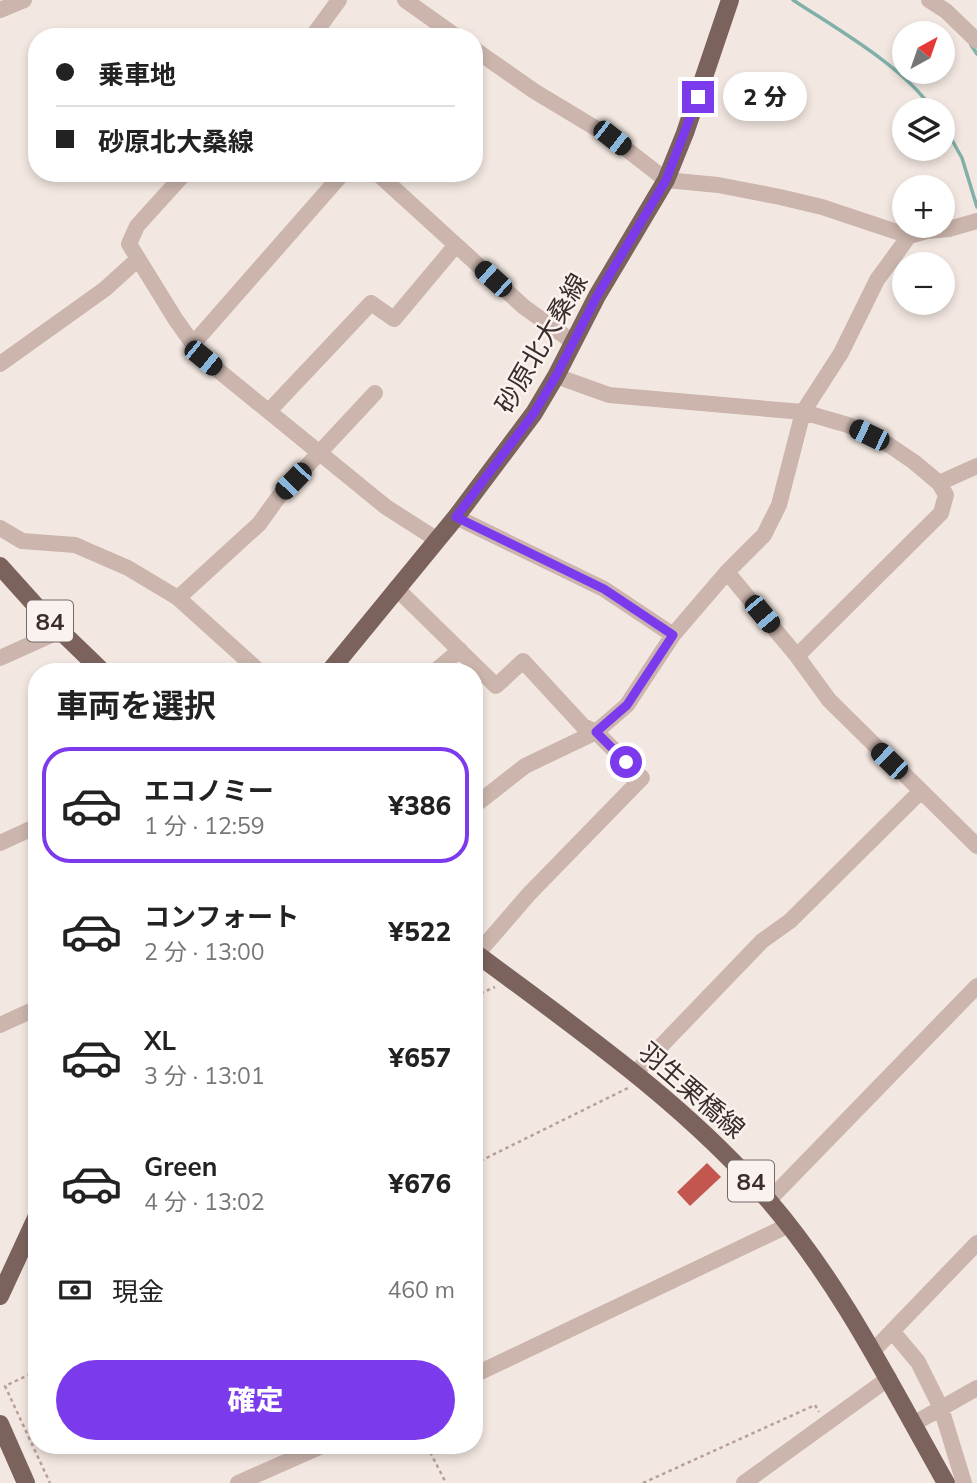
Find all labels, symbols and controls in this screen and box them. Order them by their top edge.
north arrow [892,21,956,84]
map controls [892,21,955,315]
text: 乗車地 [98,58,176,91]
callout: 2 分 [722,72,806,122]
route end [682,81,714,113]
text: 2 分 [743,82,787,111]
button: layers [892,98,955,161]
car [589,117,636,159]
text: 砂原北大桑線 [98,125,254,158]
button: + [892,175,955,238]
button: − [892,252,955,315]
car [471,257,516,301]
street label: 砂原北大桑線 [488,267,594,419]
car [181,337,226,379]
car [846,416,893,454]
car [271,459,316,503]
car [741,591,784,637]
road number: 84 [27,600,73,642]
text: 車両を選択 [56,685,216,725]
car [867,739,912,783]
route start [610,746,642,778]
icon: car [60,774,123,837]
text: エコノミー [144,774,274,807]
text: ¥386 [389,789,451,822]
text: 1 分 · 12:59 [144,811,265,840]
icon: car [60,900,123,963]
text: コンフォート [144,900,299,933]
text: ¥522 [389,915,451,948]
text: 2 分 · 13:00 [144,937,265,966]
text: XL [144,1024,176,1057]
icon: car [60,1026,123,1089]
street label: 羽生栗橋線 [632,1035,752,1145]
text: ¥657 [389,1041,451,1074]
text: 3 分 · 13:01 [144,1061,265,1090]
text: Green [144,1150,217,1183]
icon: car [60,1152,123,1215]
road number: 84 [728,1161,774,1202]
text: ¥676 [389,1167,451,1200]
text: 4 分 · 13:02 [144,1187,265,1216]
icon: cash [56,1271,94,1309]
text: 現金 [112,1275,164,1308]
text: 460 m [387,1275,455,1304]
button: 確定 [56,1360,455,1440]

